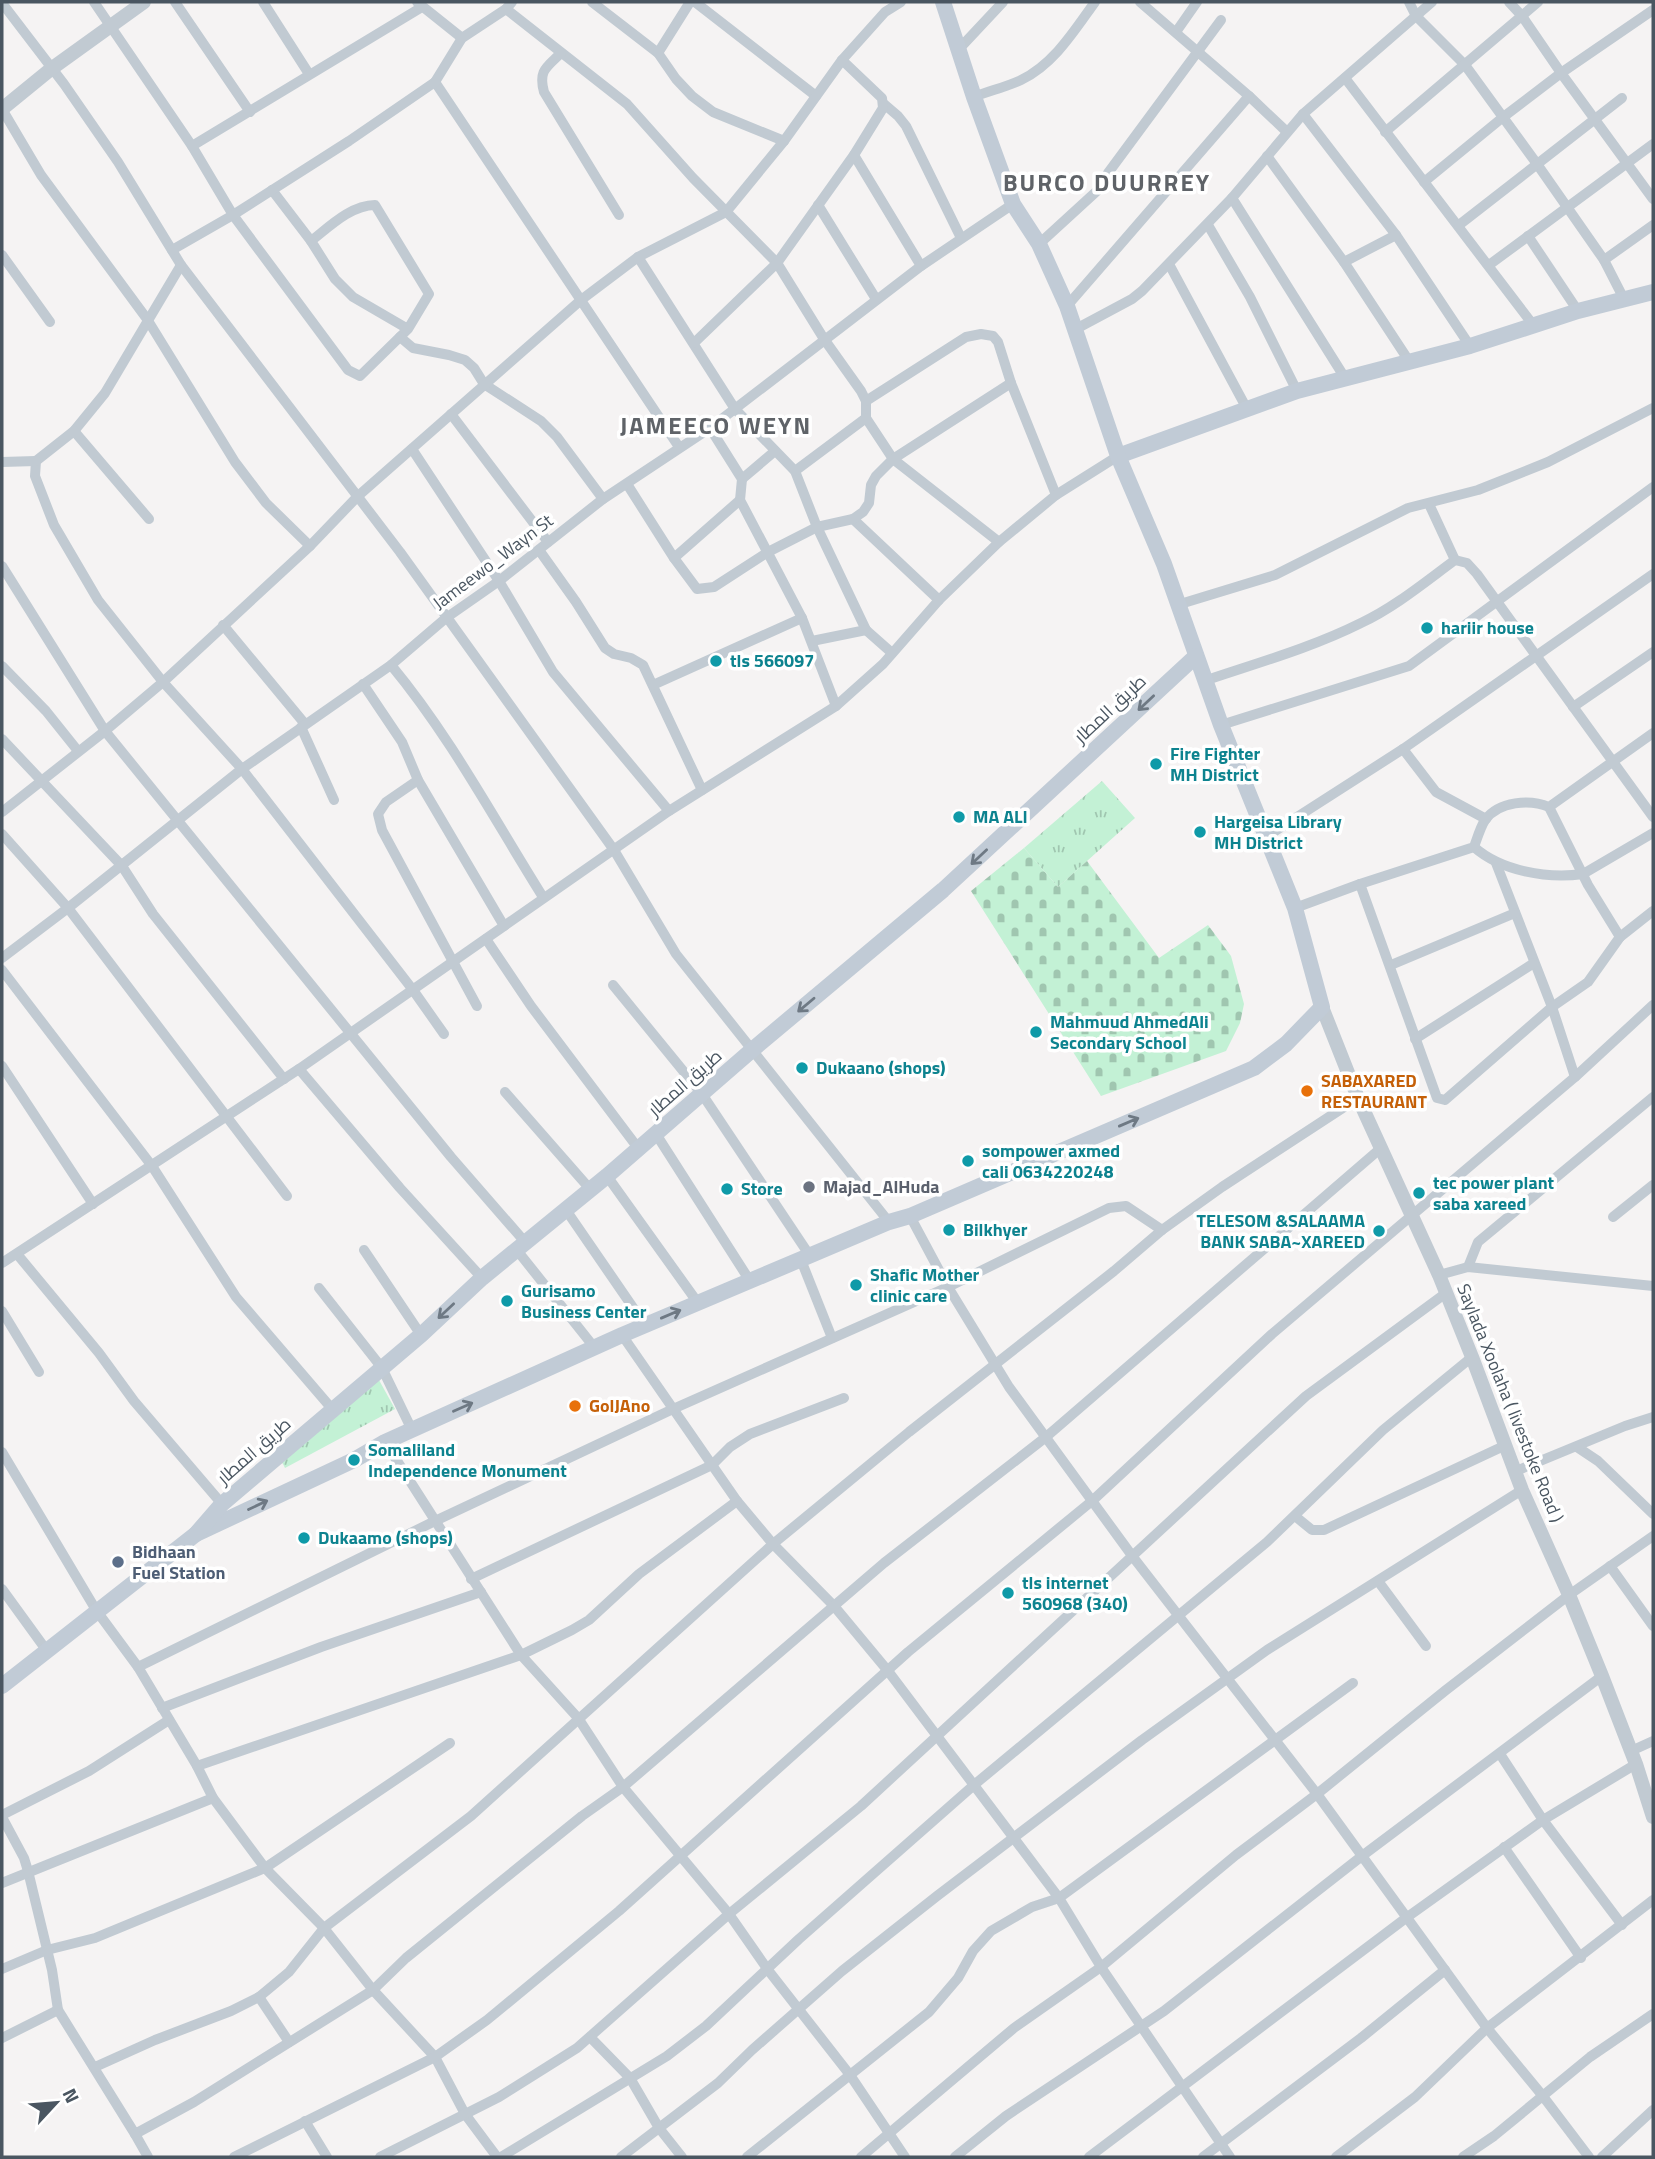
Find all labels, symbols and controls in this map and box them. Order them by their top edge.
district label: BURCO DUURREY [1003,164,1211,200]
district label: JAMEECO WEYN [620,407,812,443]
street label: Jameewo_Wayn St [427,507,559,616]
place label: hariir house [1441,614,1534,641]
marker: hariir house [1419,620,1435,636]
place label: tls 566097 [730,647,814,674]
marker: tls 566097 [708,653,724,669]
street label: طريق المطار [1067,668,1152,750]
one-way arrow [1138,694,1155,711]
place label: Fire Fighter MH District [1170,740,1261,788]
marker: Fire Fighter MH District [1148,756,1164,772]
place label: MA ALI [973,803,1028,830]
place label: Hargeisa Library MH District [1214,808,1342,856]
marker: MA ALI [951,809,967,825]
marker: Hargeisa Library MH District [1192,824,1208,840]
one-way arrow [971,849,988,866]
one-way arrow [797,997,815,1013]
place label: Mahmuud AhmedAli Secondary School [1050,1008,1209,1056]
marker: Mahmuud AhmedAli Secondary School [1028,1024,1044,1040]
street label: طريق المطار [641,1043,728,1123]
place label: Dukaano (shops) [816,1054,946,1081]
marker: Dukaano (shops) [794,1060,810,1076]
place label: SABAXARED RESTAURANT [1321,1067,1428,1115]
marker: SABAXARED RESTAURANT [1299,1083,1315,1099]
one-way arrow [1117,1114,1139,1127]
place label: sompower axmed cali 0634220248 [982,1137,1120,1185]
marker: sompower axmed cali 0634220248 [960,1153,976,1169]
place label: tec power plant saba xareed [1433,1169,1555,1217]
place label: Majad_AlHuda [823,1173,939,1200]
place label: Store [741,1175,783,1202]
marker: Majad_AlHuda [801,1179,817,1195]
marker: Store [719,1181,735,1197]
marker: tec power plant saba xareed [1411,1185,1427,1201]
place label: TELESOM &SALAAMA BANK SABA~XAREED [1197,1207,1365,1255]
place label: Bilkhyer [963,1216,1028,1243]
marker: Bilkhyer [941,1222,957,1238]
marker: TELESOM &SALAAMA BANK SABA~XAREED [1371,1223,1387,1239]
place label: Shafic Mother clinic care [870,1261,980,1309]
place label: Gurisamo Business Center [521,1277,647,1325]
marker: Shafic Mother clinic care [848,1277,864,1293]
street label: Saylada Xoolaha ( livestoke Road ) [1450,1279,1571,1526]
marker: Gurisamo Business Center [499,1293,515,1309]
one-way arrow [438,1303,455,1320]
one-way arrow [659,1307,681,1320]
place label: GolJAno [589,1392,650,1419]
marker: GolJAno [567,1398,583,1414]
one-way arrow [452,1400,473,1413]
street label: طريق المطار [210,1411,297,1491]
place label: Somaliland Independence Monument [368,1436,567,1484]
marker: Somaliland Independence Monument [346,1452,362,1468]
one-way arrow [247,1498,268,1511]
place label: Dukaamo (shops) [318,1524,453,1551]
marker: Dukaamo (shops) [296,1530,312,1546]
place label: Bidhaan Fuel Station [132,1538,225,1586]
marker: Bidhaan Fuel Station [110,1554,126,1570]
place label: tls internet 560968 (340) [1022,1569,1128,1617]
marker: tls internet 560968 (340) [1000,1585,1016,1601]
north arrow [21,2068,91,2138]
text: N [56,2083,88,2108]

